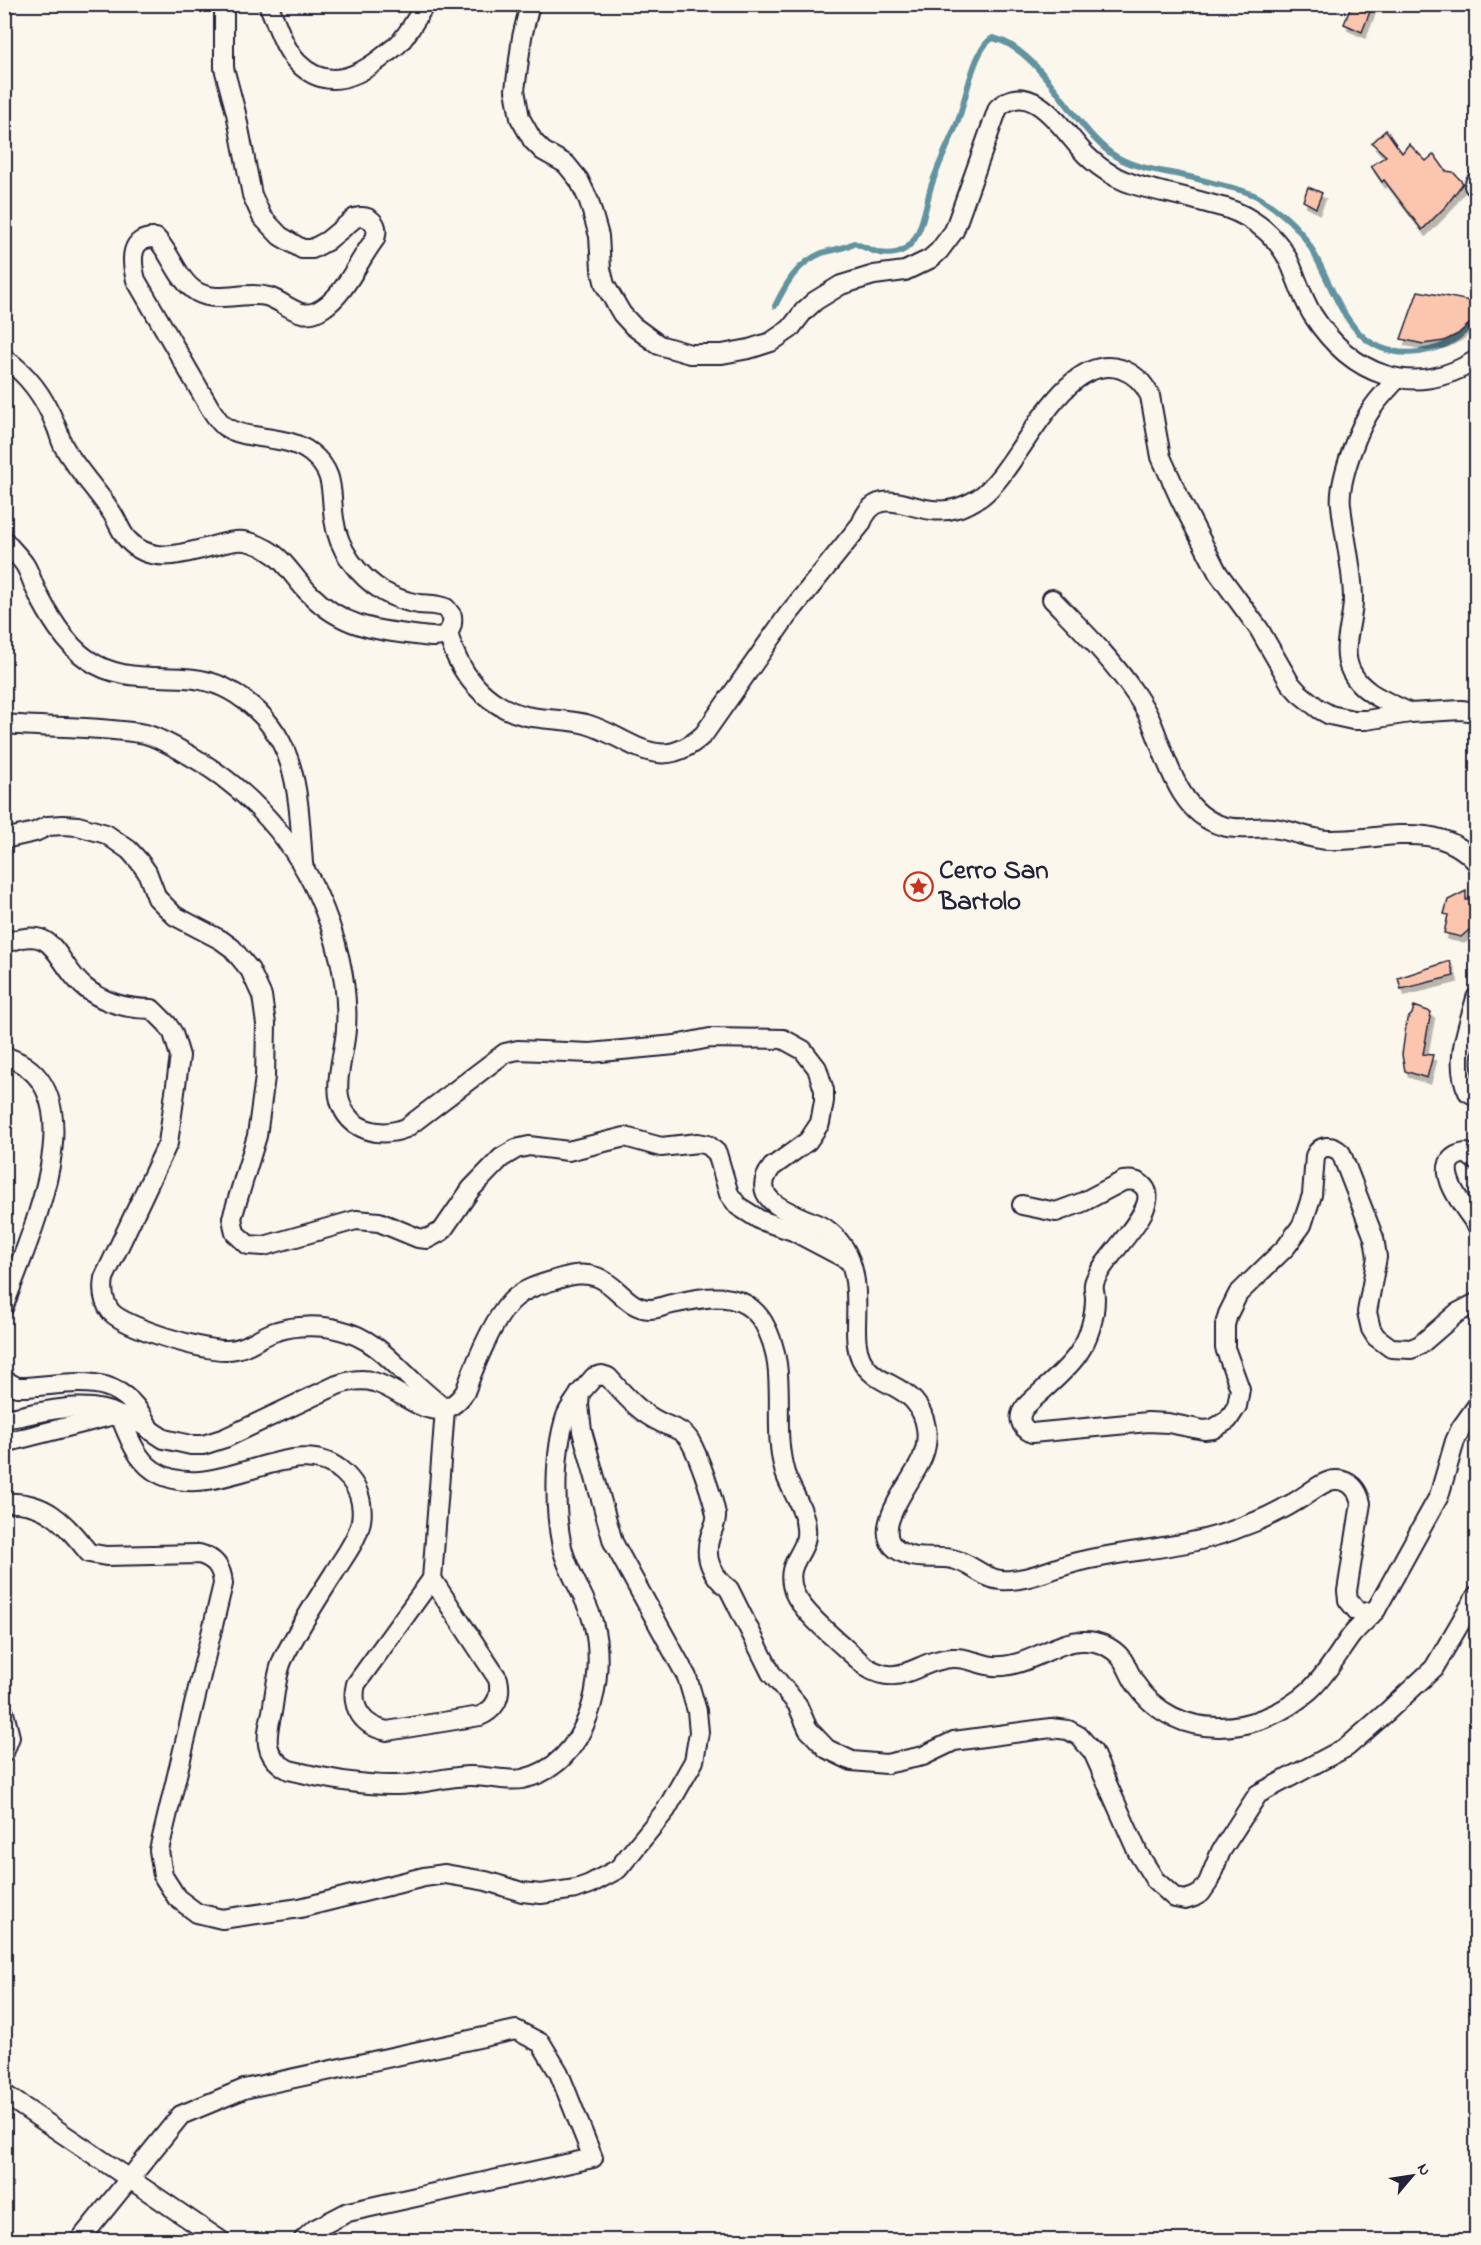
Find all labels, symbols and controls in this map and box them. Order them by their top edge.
place label: Cerro San Bartolo [937,852,1049,922]
place icon: Cerro San Bartolo [902,871,934,903]
north arrow [1382,2146,1442,2206]
text: N [1410,2159,1437,2180]

